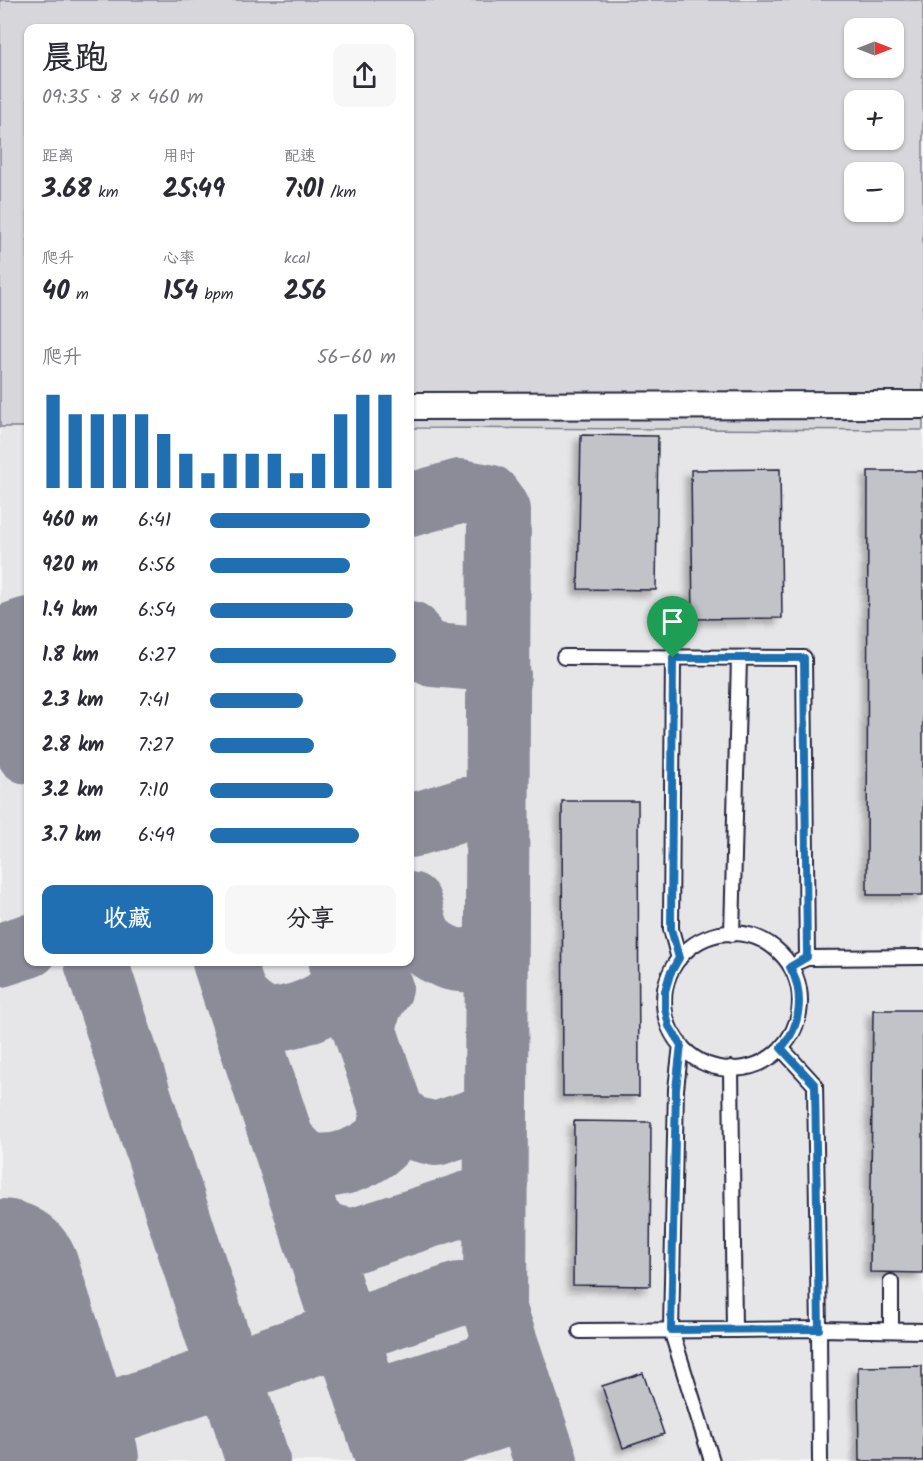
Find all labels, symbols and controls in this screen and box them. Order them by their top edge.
north arrow [844,18,904,78]
map controls [844,18,904,222]
text: 晨跑 [42,33,108,86]
button: share [333,44,396,107]
text: 09:35 · 8 × 460 m [42,82,204,114]
button: + [844,90,904,150]
text: 距离 [42,144,74,169]
text: 用时 [163,144,195,169]
text: 配速 [284,144,316,169]
button: − [844,162,904,222]
text: 3.68 [42,169,92,211]
text: 25:49 [163,169,225,211]
text: 7:01 [284,169,324,211]
text: km [92,180,118,205]
text: /km [324,180,356,205]
text: 爬升 [42,246,74,271]
text: 心率 [163,246,195,271]
text: kcal [284,246,310,271]
text: 40 [42,271,70,313]
text: 154 [163,271,198,313]
text: 256 [284,271,326,313]
text: m [70,282,89,307]
text: bpm [198,282,233,307]
text: 爬升 [42,342,82,374]
text: 56–60 m [317,342,396,374]
text: 460 m [42,505,98,537]
text: 6:41 [138,505,171,537]
text: 920 m [42,550,98,582]
text: 6:56 [138,550,176,582]
text: 1.4 km [42,595,98,627]
text: 6:54 [138,595,176,627]
pin [647,596,698,658]
icon: arrive [656,605,689,638]
text: 1.8 km [42,640,99,672]
text: 6:27 [138,640,175,672]
text: 2.3 km [42,685,103,717]
text: 7:41 [138,685,169,717]
text: 2.8 km [42,730,104,762]
text: 7:27 [138,730,173,762]
text: 3.2 km [42,775,103,807]
text: 7:10 [138,775,168,807]
text: 3.7 km [42,820,101,852]
text: 6:49 [138,820,175,852]
button: 收藏 [42,885,213,954]
button: 分享 [225,885,396,954]

